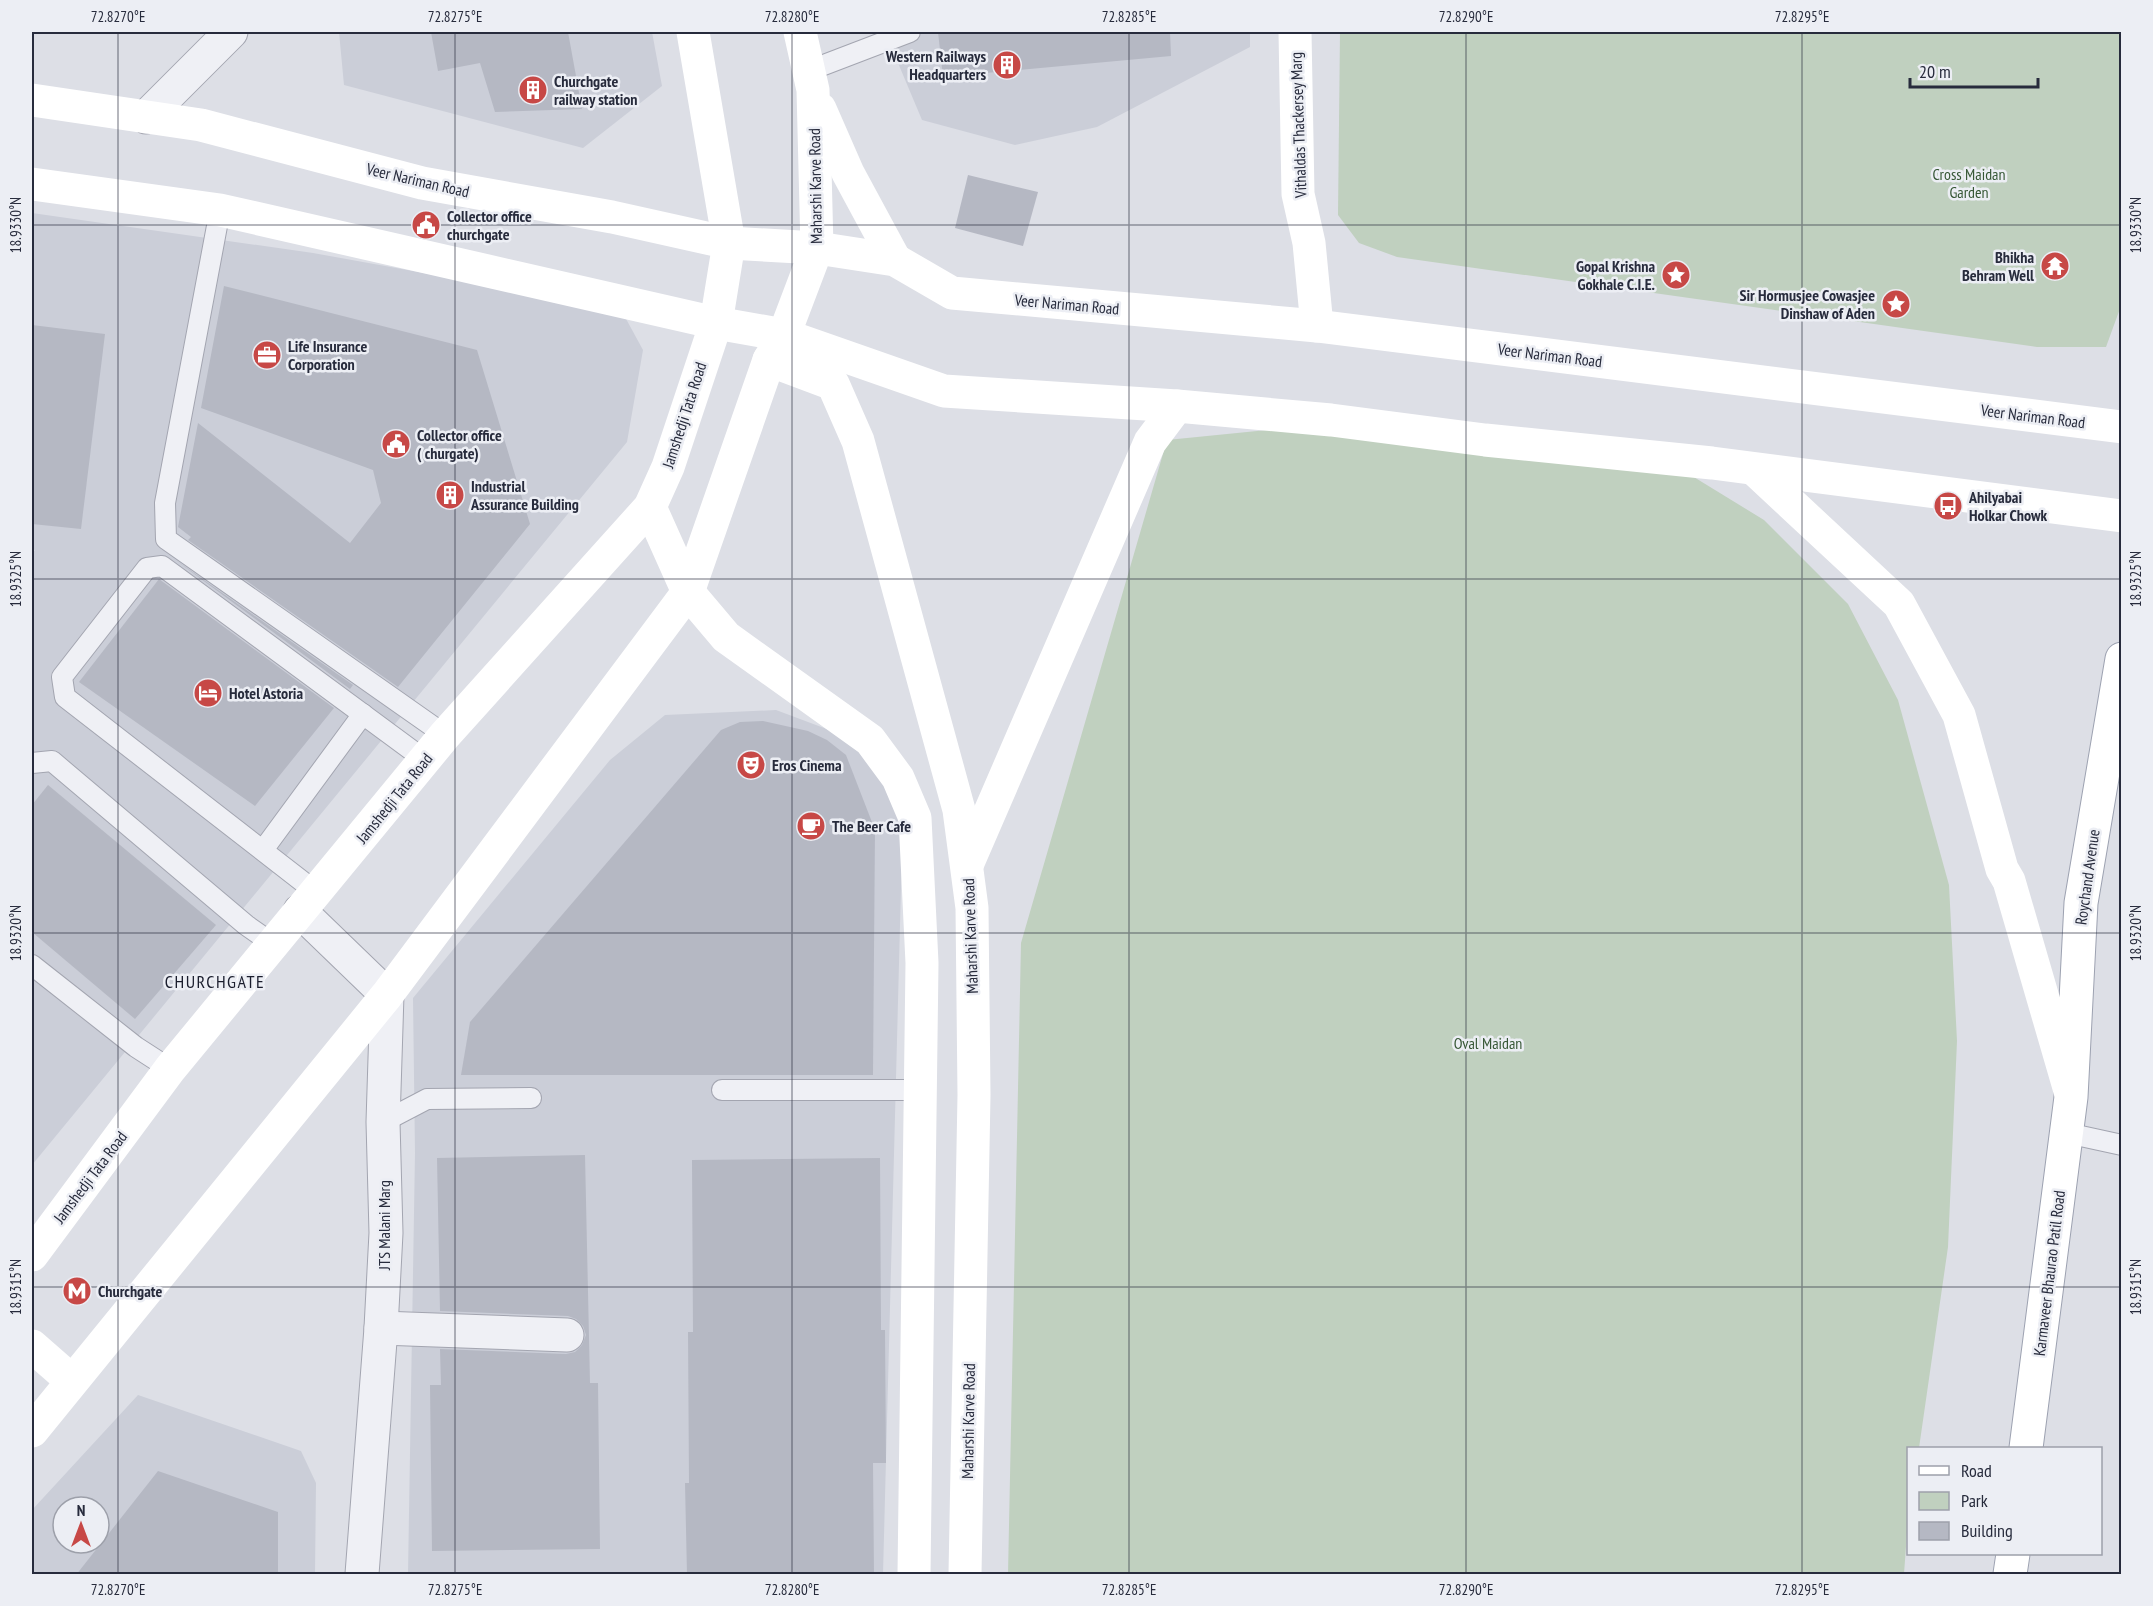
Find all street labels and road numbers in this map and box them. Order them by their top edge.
street label: Vithaldas Thackersey Marg [1285,52,1311,199]
street label: Maharshi Karve Road [804,128,826,244]
street label: Veer Nariman Road [364,158,471,202]
street label: Veer Nariman Road [1013,289,1120,319]
street label: Veer Nariman Road [1496,339,1603,371]
street label: Jamshedji Tata Road [657,359,711,471]
street label: Veer Nariman Road [1979,400,2086,432]
street label: Jamshedji Tata Road [351,749,436,848]
street label: Roychand Avenue [2070,828,2104,926]
street label: Maharshi Karve Road [958,878,982,994]
street label: Jamshedji Tata Road [48,1127,131,1228]
street label: JTS Malani Marg [374,1180,394,1271]
street label: Karmaveer Bhaurao Patil Road [2029,1189,2069,1357]
street label: Maharshi Karve Road [957,1363,979,1479]

